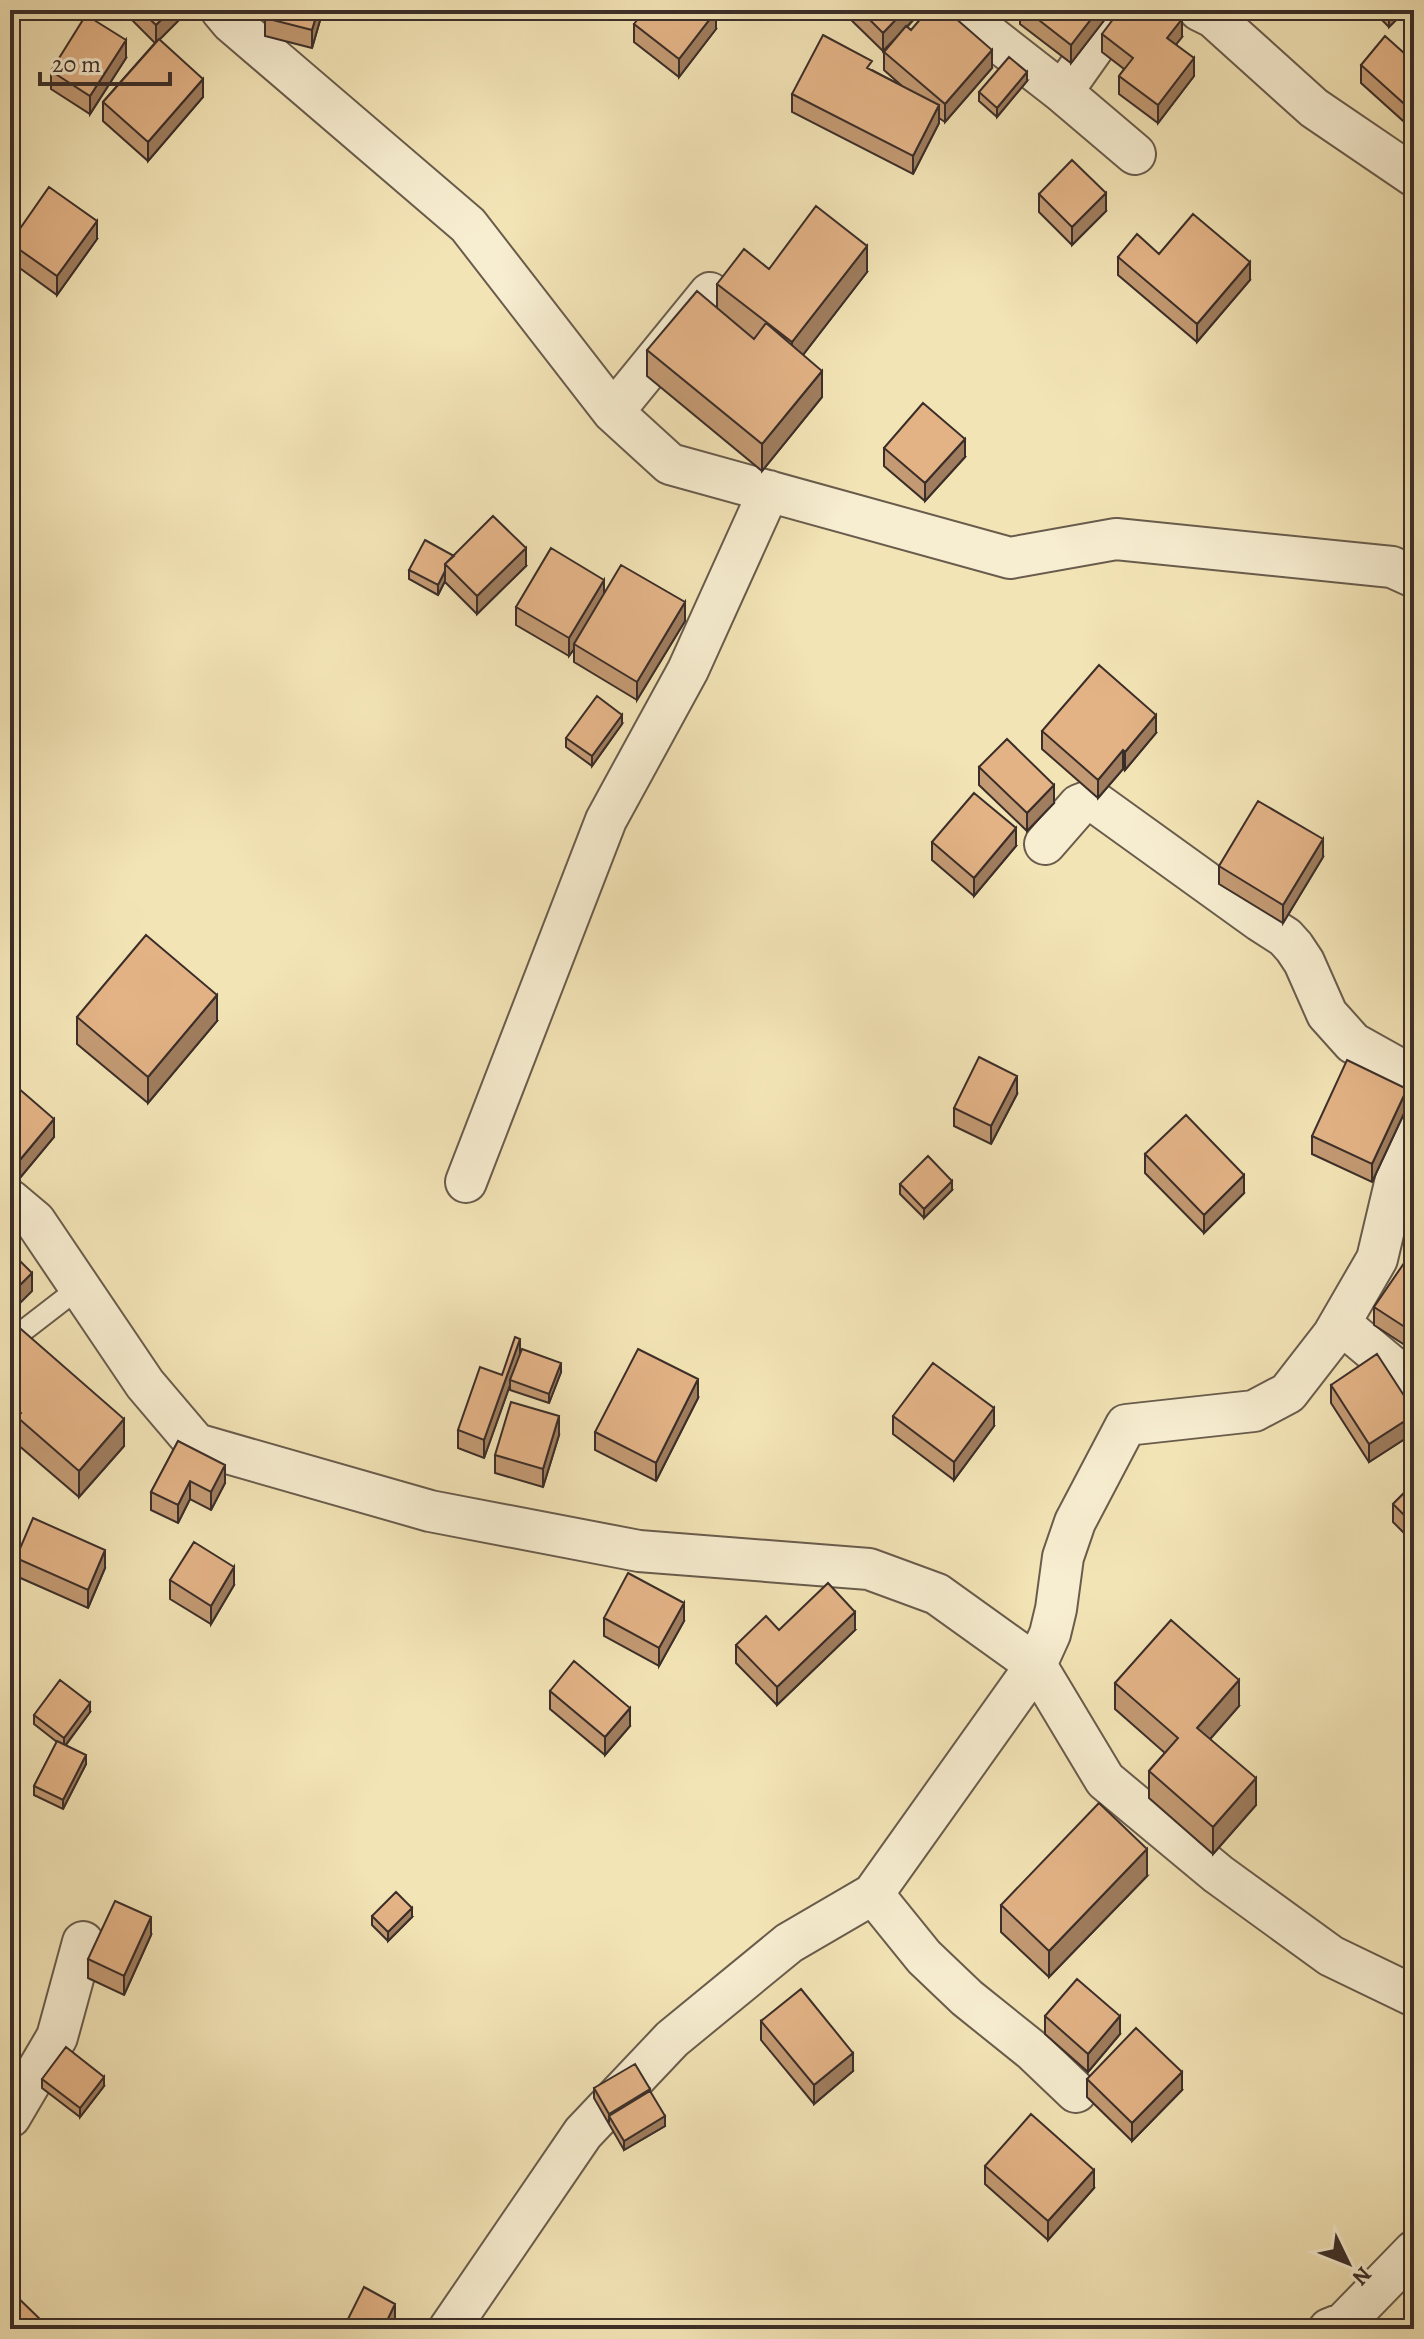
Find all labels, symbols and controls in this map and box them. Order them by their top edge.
scale bar [40,36,170,86]
text: 20 m [52,48,101,80]
north arrow [1308,2223,1388,2303]
text: N [1345,2260,1378,2292]

